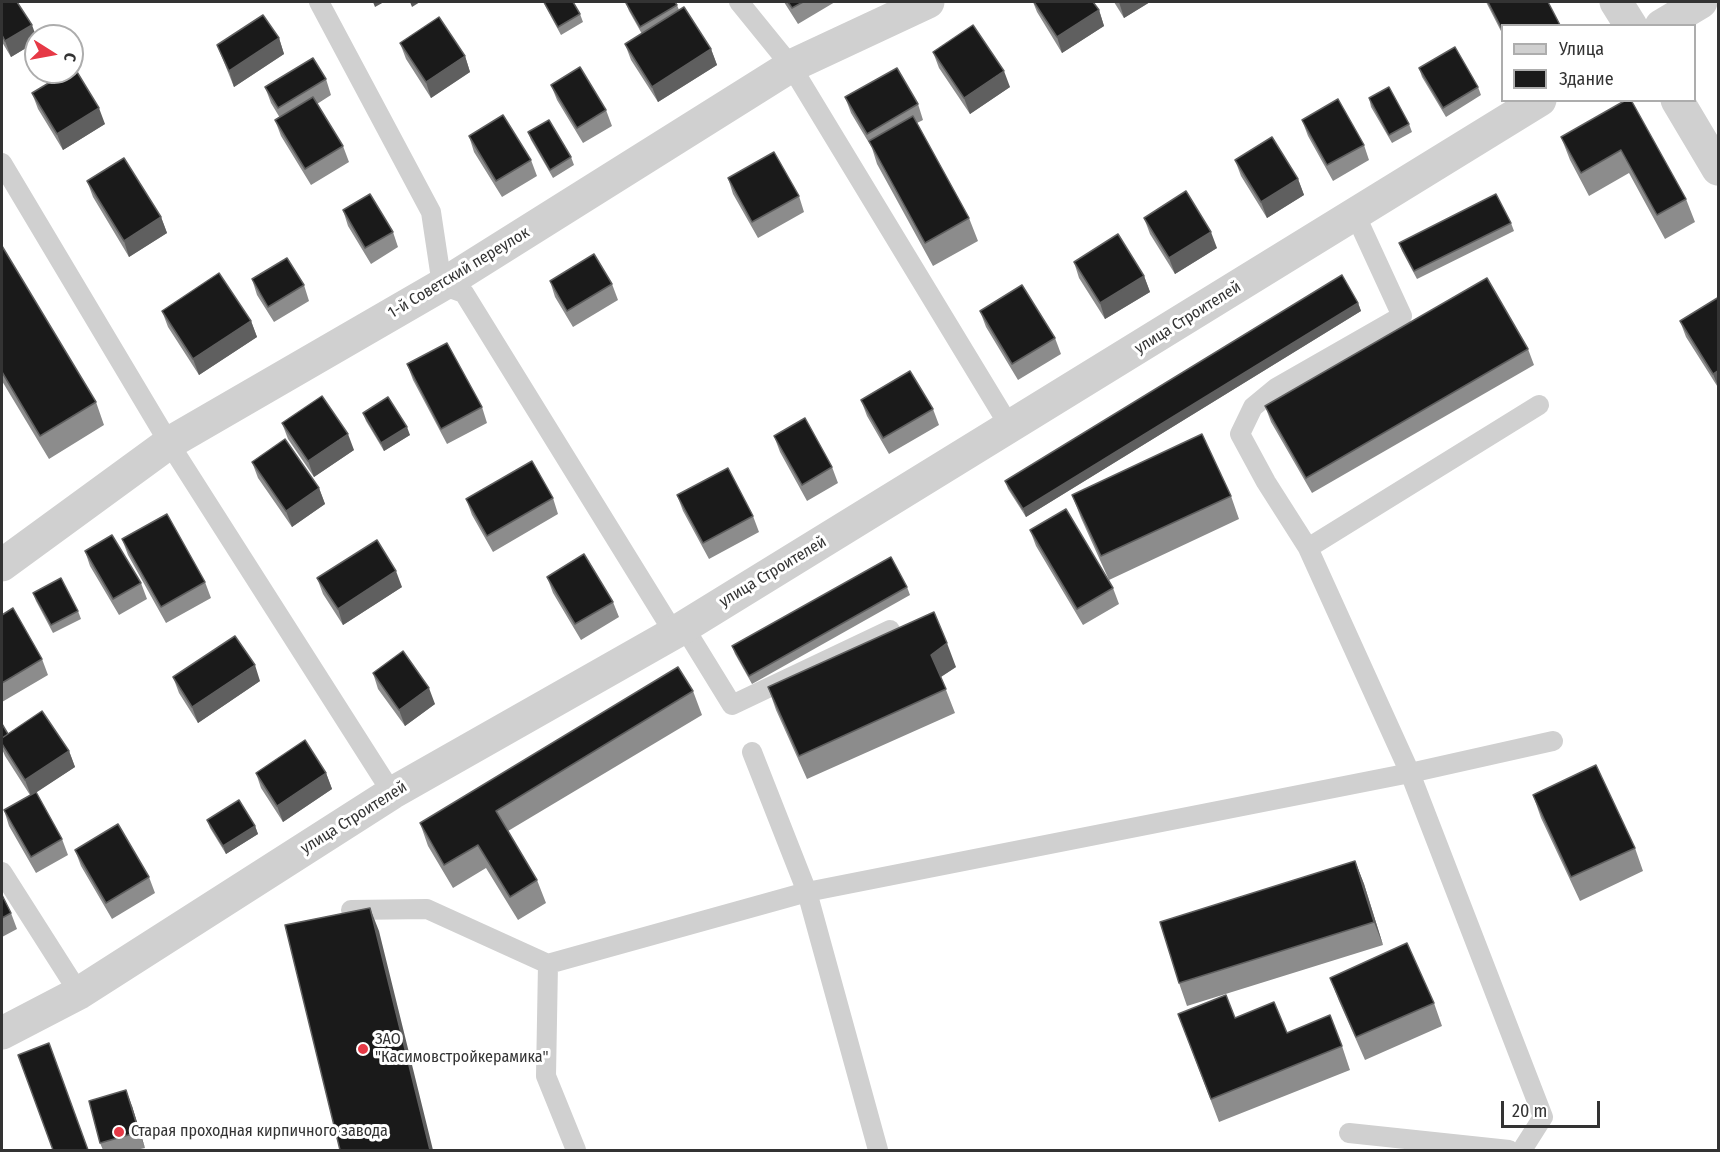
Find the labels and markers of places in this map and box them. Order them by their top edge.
place label: ЗАО "Касимовстройкерамика" [375,1030,549,1068]
marker: ЗАО "Касимовстройкерамика" [356,1042,370,1056]
place label: Старая проходная кирпичного завода [131,1122,388,1142]
marker: Старая проходная кирпичного завода [112,1125,126,1139]

